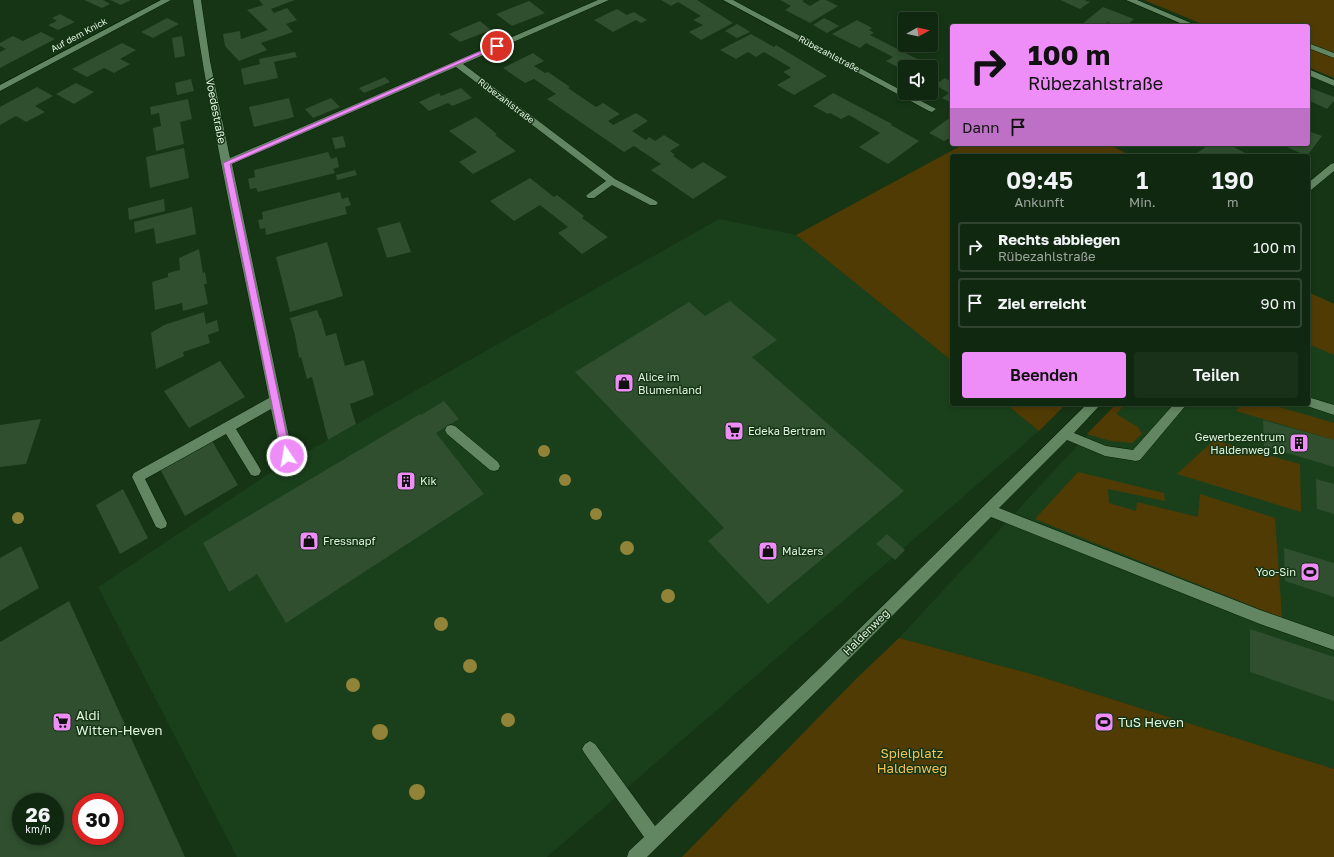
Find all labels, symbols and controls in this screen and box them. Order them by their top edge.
north arrow [898,12,938,52]
map controls [898,12,938,100]
street label: Auf dem Knick [49,15,109,54]
pin [480,29,514,63]
street label: Rübezahlstraße [797,33,862,74]
icon: arrive [486,35,508,57]
text: 100 m [1028,38,1110,71]
icon: right [962,40,1014,92]
button: sound [898,60,938,100]
text: Rübezahlstraße [1028,72,1163,94]
street label: Rübezahlstraße [476,76,537,125]
street label: Voedestraße [204,77,229,145]
icon: arrive [1007,116,1029,138]
text: Dann [962,118,999,136]
text: 09:45 [1006,165,1073,194]
text: 1 [1136,165,1148,194]
text: 190 [1212,165,1254,194]
text: Ankunft [1015,194,1065,210]
text: Min. [1129,194,1156,210]
text: m [1227,194,1239,210]
text: Rechts abbiegen [998,230,1120,248]
icon: right [964,236,986,258]
text: 100 m [1253,238,1296,256]
text: Rübezahlstraße [998,248,1096,264]
icon: arrive [964,292,986,314]
text: Ziel erreicht [998,294,1086,312]
text: 90 m [1261,294,1296,312]
button: Beenden [962,352,1126,398]
button: Teilen [1134,352,1298,398]
place label: Alice im Blumenland [638,370,702,396]
shop icon: Alice im Blumenland [613,372,635,394]
supermarket icon: Edeka Bertram [723,420,745,442]
place label: Edeka Bertram [748,424,826,437]
place label: Gewerbezentrum Haldenweg 10 [1195,430,1285,456]
building icon: Gewerbezentrum Haldenweg 10 [1288,432,1310,454]
position arrow [266,435,308,477]
building icon: Kik [395,470,417,492]
place label: Kik [420,474,437,487]
shop icon: Fressnapf [298,530,320,552]
place label: Fressnapf [323,534,375,547]
shop icon: Malzers [757,540,779,562]
place label: Malzers [782,544,824,557]
sports icon: Yoo-Sin [1299,561,1321,583]
place label: Yoo-Sin [1256,565,1296,578]
street label: Haldenweg [840,606,891,657]
place label: Aldi Witten-Heven [76,707,162,738]
supermarket icon: Aldi Witten-Heven [51,711,73,733]
sports icon: TuS Heven [1093,711,1115,733]
place label: TuS Heven [1118,714,1184,730]
park label: Spielplatz Haldenweg [877,745,947,776]
speed limit sign: 30 [72,793,124,845]
text: 26 [26,802,50,826]
text: km/h [25,823,51,835]

